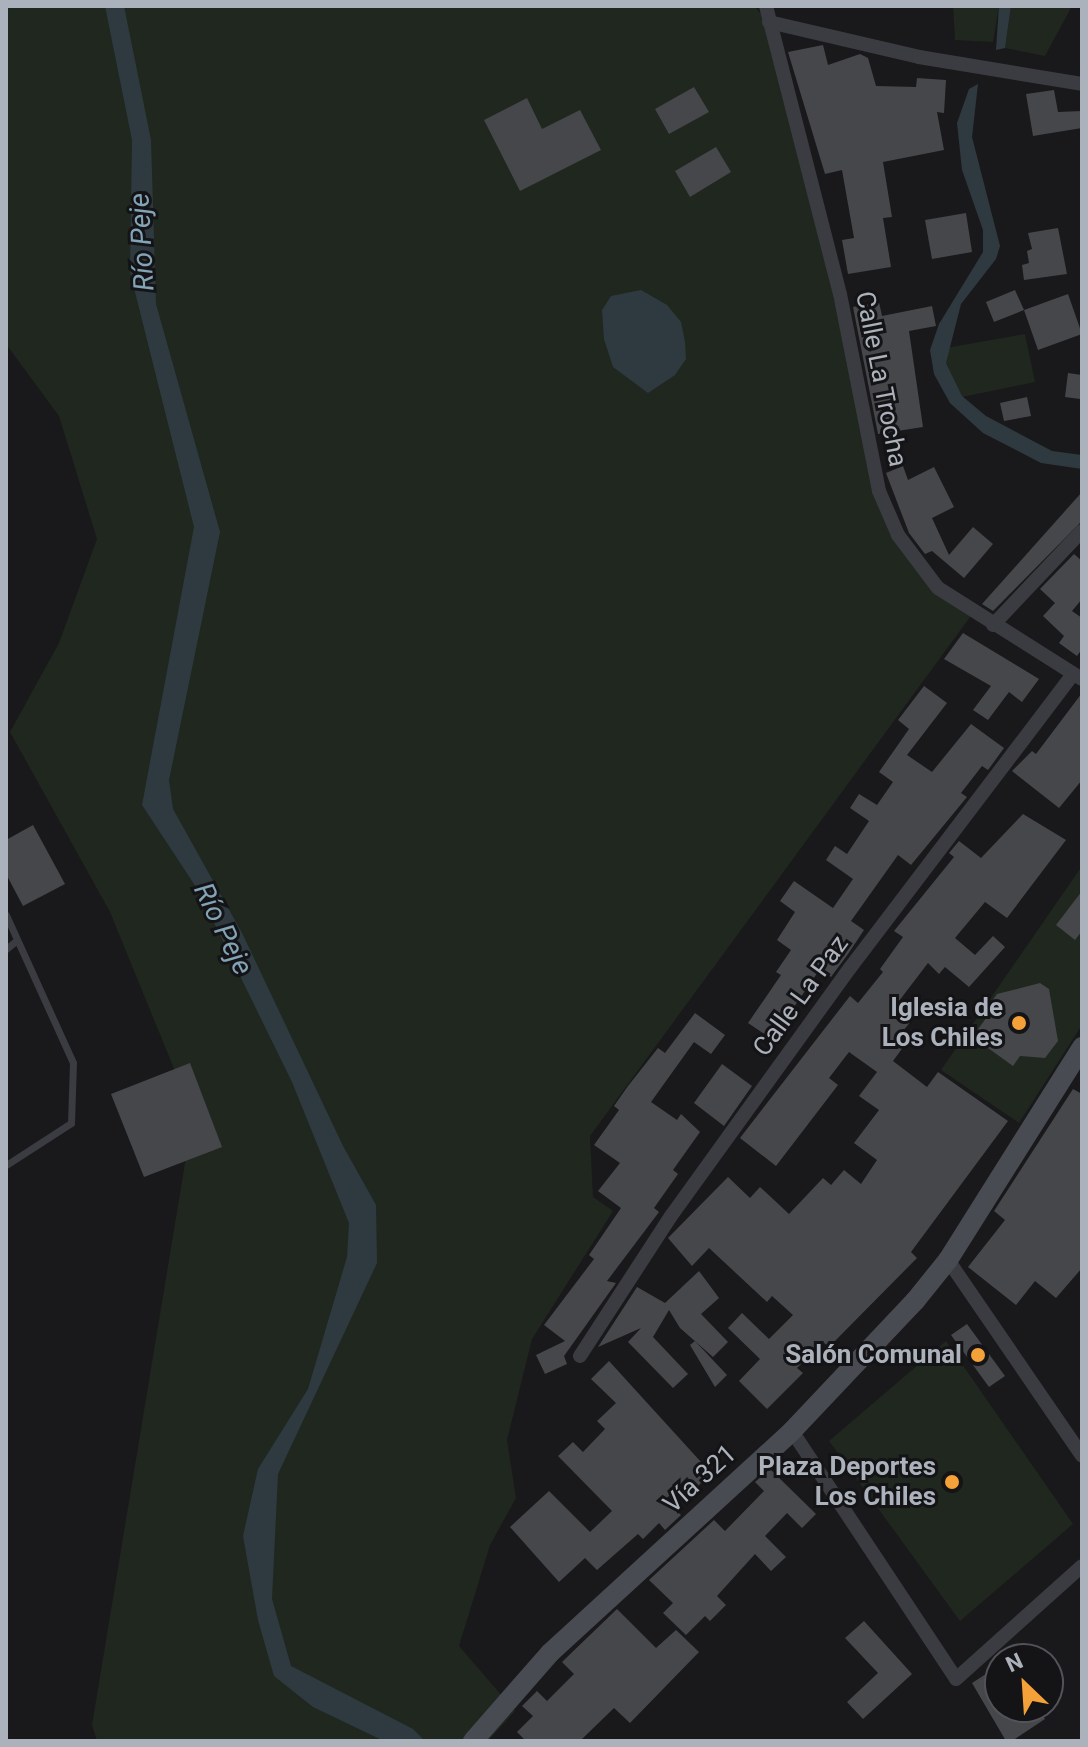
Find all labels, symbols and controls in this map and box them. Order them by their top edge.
water label: Río Peje [123,192,161,292]
street label: Calle La Trocha [849,288,913,470]
water label: Río Peje [186,878,260,980]
street label: Calle La Paz [747,929,855,1063]
place label: Iglesia de Los Chiles [882,992,1003,1054]
marker: Iglesia de Los Chiles [1010,1014,1028,1032]
place label: Salón Comunal [785,1339,962,1371]
marker: Salón Comunal [969,1346,987,1364]
street label: Vía 321 [657,1438,743,1520]
place label: Plaza Deportes Los Chiles [758,1451,936,1512]
marker: Plaza Deportes Los Chiles [943,1473,961,1491]
north arrow [984,1643,1064,1723]
text: N [1002,1648,1027,1677]

